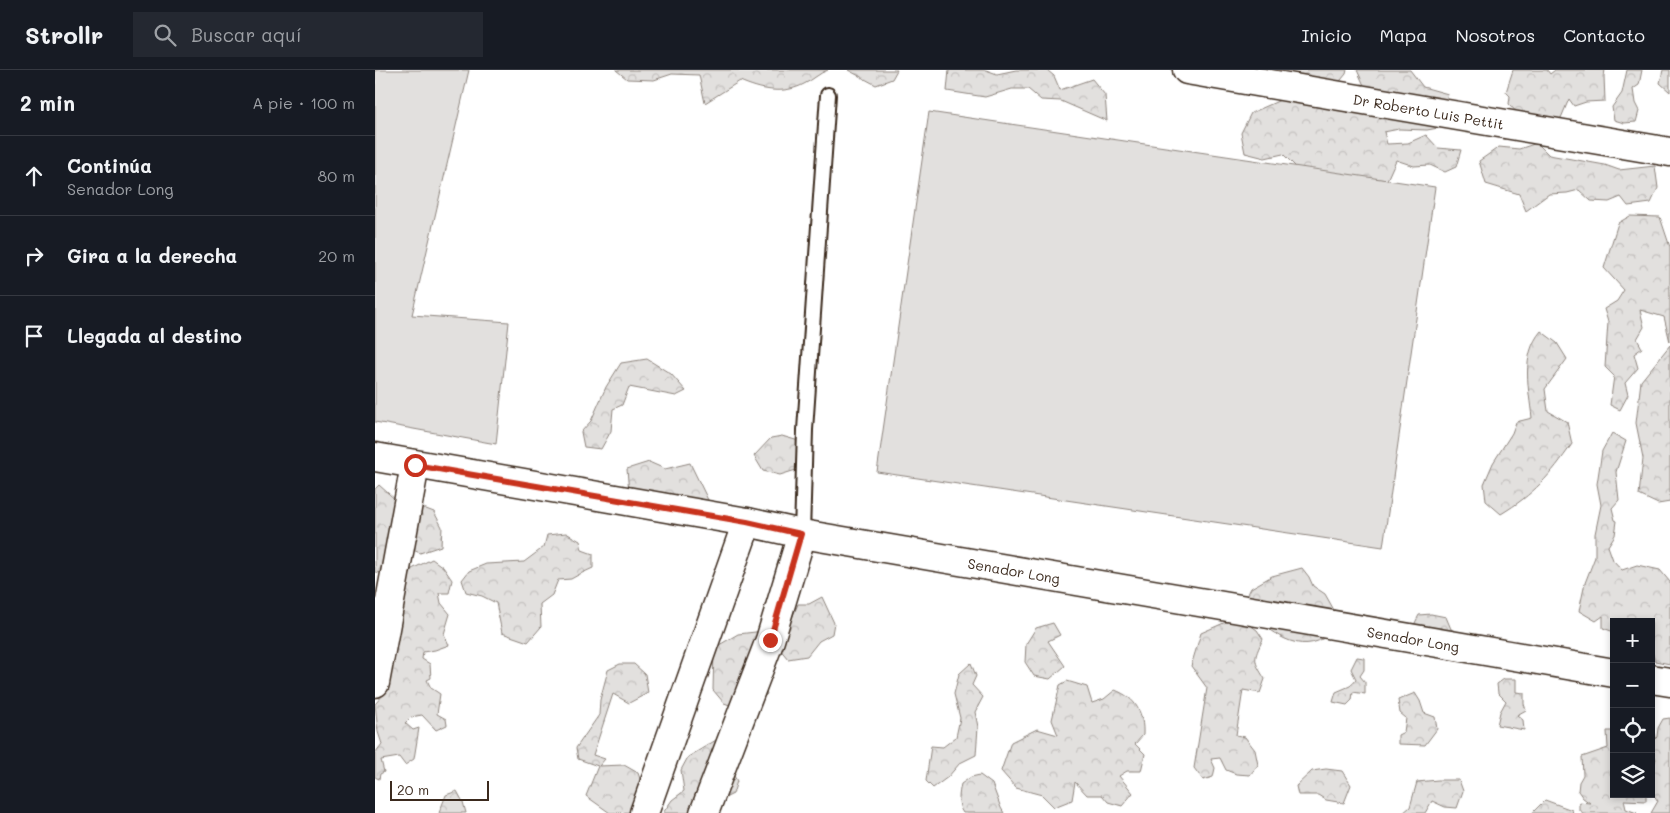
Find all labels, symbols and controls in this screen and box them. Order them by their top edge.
search box [133,12,483,57]
text: Strollr [25,19,103,50]
icon: search [151,21,179,49]
text: Buscar aquí [191,22,302,47]
text: Inicio [1301,23,1352,47]
text: Mapa [1380,23,1427,47]
text: Nosotros [1455,23,1535,47]
text: Contacto [1563,23,1645,47]
text: 2 min [20,89,75,116]
street label: Dr Roberto Luis Pettit [1352,89,1505,133]
text: A pie · 100 m [252,92,355,113]
text: Continúa [67,153,152,178]
icon: ahead [20,162,48,190]
text: 80 m [318,165,355,186]
text: Senador Long [67,178,174,199]
icon: right [20,242,48,270]
text: Gira a la derecha [67,243,237,268]
text: 20 m [318,245,355,266]
icon: arrive [20,322,48,350]
text: Llegada al destino [67,323,242,348]
route start [404,454,427,477]
street label: Senador Long [966,553,1062,588]
map controls [1610,618,1655,798]
button: + [1610,618,1655,663]
street label: Senador Long [1366,621,1461,656]
route end [759,629,782,652]
button: − [1610,663,1655,708]
button: locate [1610,708,1655,753]
button: layers [1610,753,1655,798]
scale bar [390,778,489,801]
text: 20 m [397,780,429,799]

